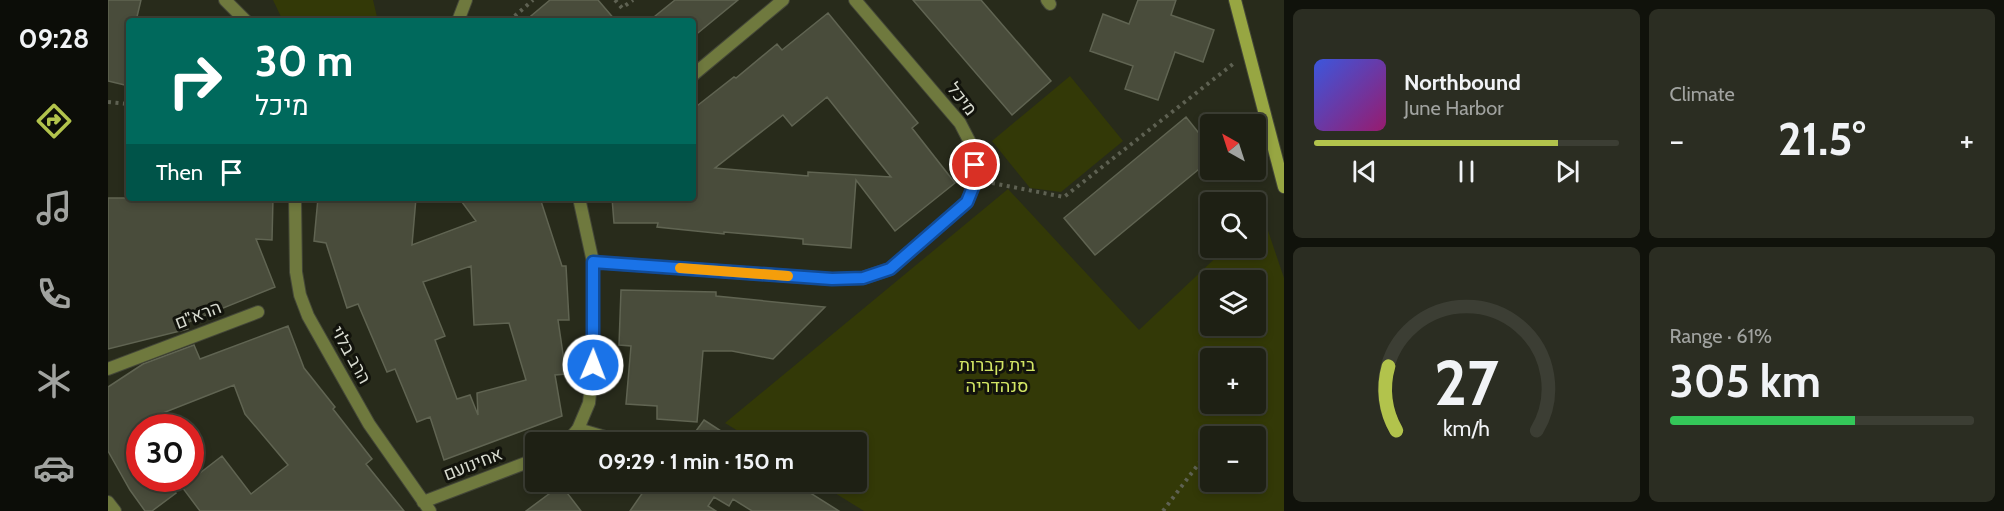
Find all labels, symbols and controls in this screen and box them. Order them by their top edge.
text: 09:28 [19,22,89,55]
text: 30 m [255,35,353,87]
icon: right [156,42,234,120]
text: Northbound [1404,69,1521,96]
street label: מיכל [942,78,982,120]
text: Climate [1670,82,1735,106]
text: מיכל [255,89,309,122]
text: June Harbor [1404,96,1504,120]
icon: directions [33,100,75,142]
text: 21.5° [1778,112,1866,166]
north arrow [1200,114,1266,180]
map controls [1200,114,1266,492]
text: − [1670,120,1684,160]
text: + [1959,120,1974,160]
pin [949,139,1000,190]
icon: arrive [958,148,991,181]
icon: previous [1348,155,1381,188]
icon: pause [1450,155,1483,188]
icon: next [1551,155,1584,188]
icon: arrive [215,156,248,189]
text: Then [156,159,203,186]
icon: music [33,187,75,229]
button: search [1200,192,1266,258]
button: layers [1200,270,1266,336]
icon: phone [33,273,75,315]
street label: הרא"ם [172,296,224,334]
street label: הרב בלוי [326,322,376,388]
text: Range · 61% [1670,324,1772,348]
position arrow [561,333,625,397]
text: 27 [1434,345,1499,421]
button: + [1200,348,1266,414]
park label: בית קברות סנהדריה [959,354,1036,397]
text: 305 km [1670,354,1821,408]
icon: climate [33,360,75,402]
speed limit sign: 30 [126,414,204,492]
text: km/h [1443,416,1490,442]
button: − [1200,426,1266,492]
street label: אחינועם [440,443,506,485]
icon: car [33,447,75,489]
text: 09:29 · 1 min · 150 m [598,448,794,475]

